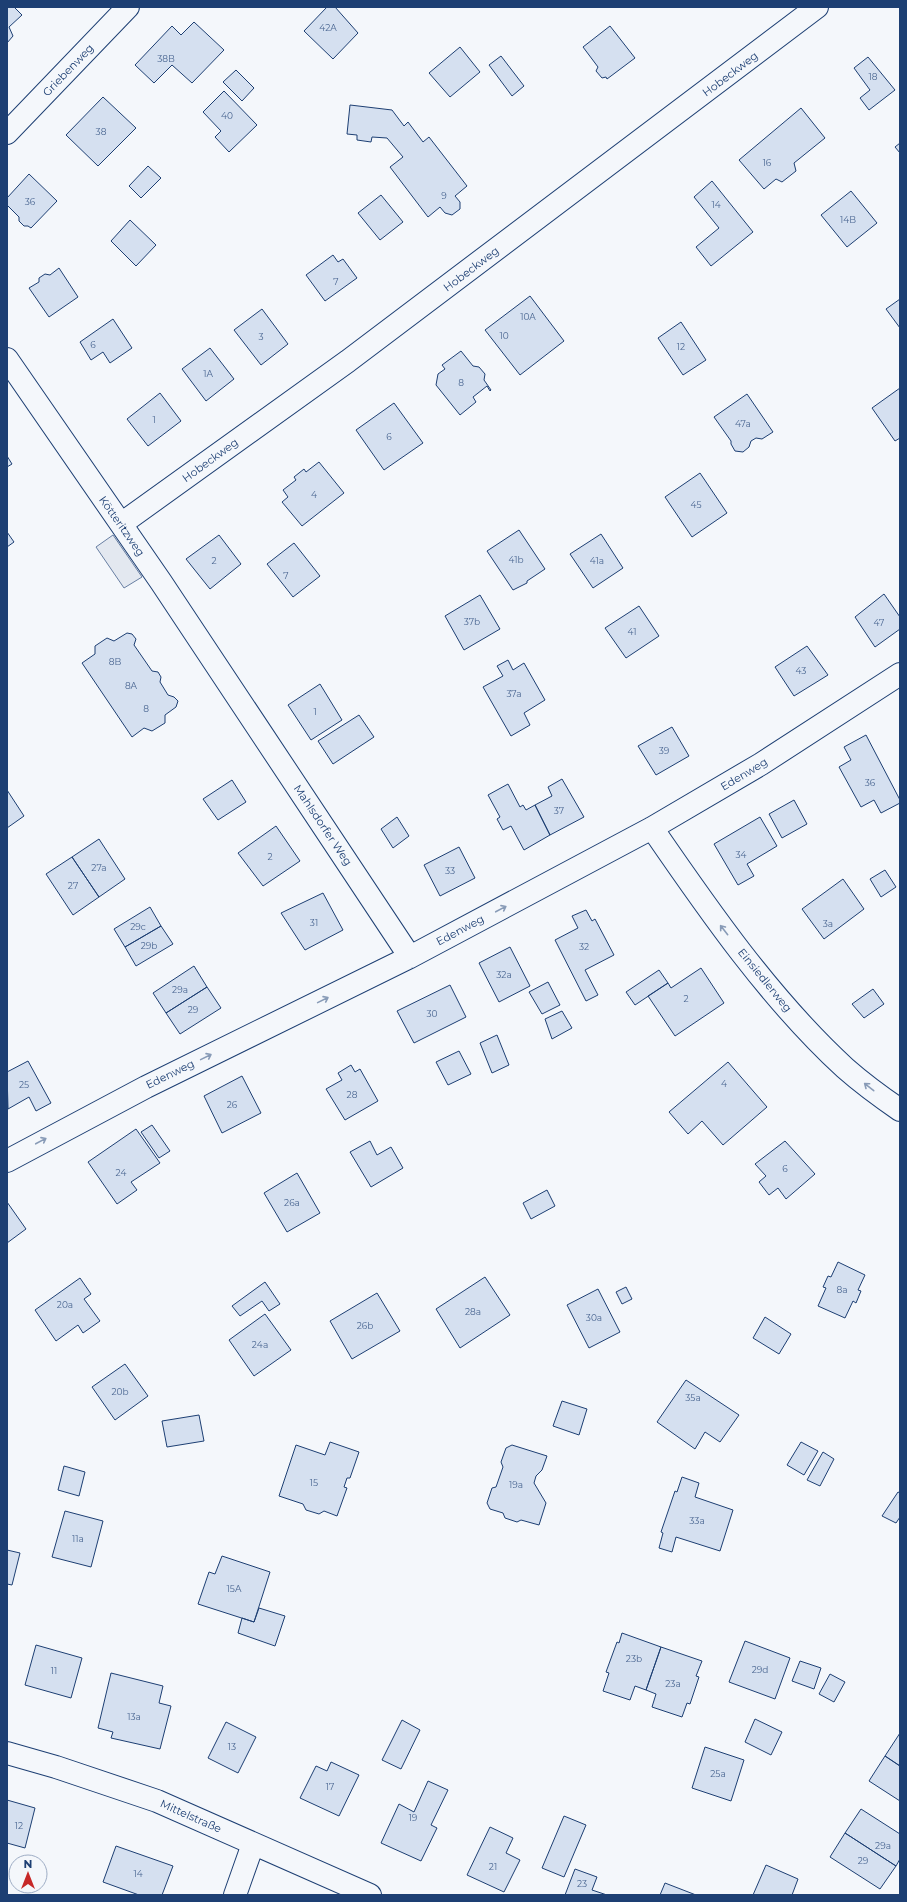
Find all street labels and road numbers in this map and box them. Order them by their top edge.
street label: Griebenweg [40,41,96,99]
street label: Hobeckweg [699,49,761,99]
street label: Hobeckweg [440,244,502,294]
street label: Hobeckweg [179,435,241,485]
street label: Kötteritzweg [96,493,148,559]
street label: Edenweg [718,755,770,793]
street label: Mahlsdorfer Weg [291,782,355,868]
street label: Edenweg [434,912,486,948]
street label: Einsiedlerweg [735,945,795,1015]
street label: Edenweg [143,1056,197,1092]
street label: Mittelstraße [158,1796,224,1836]

